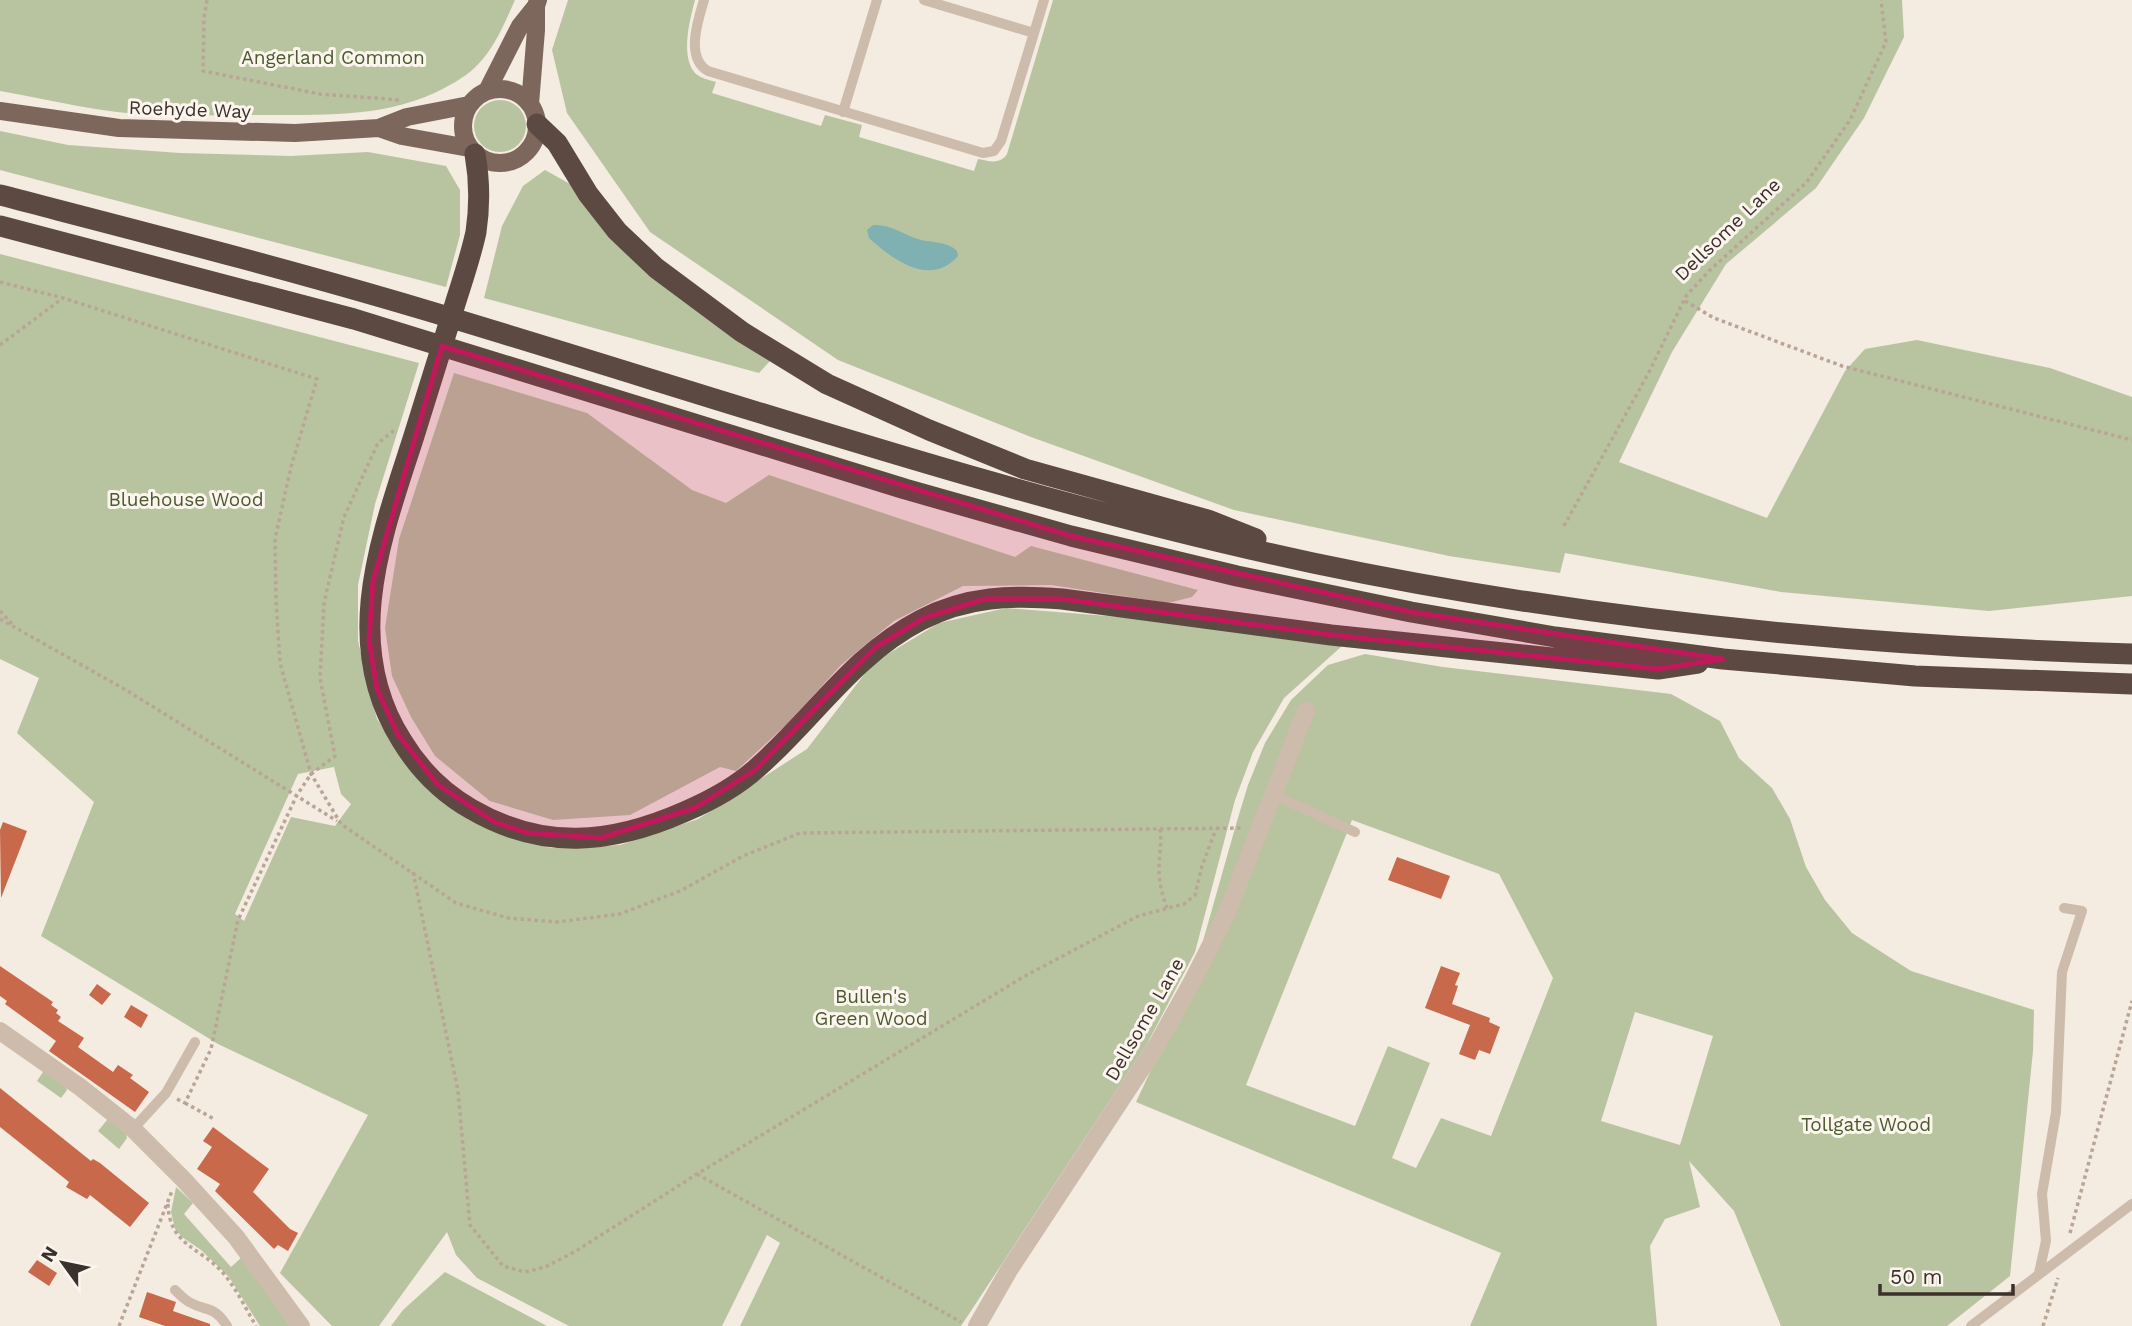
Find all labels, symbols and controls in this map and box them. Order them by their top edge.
park label: Angerland Common [241,46,425,69]
street label: Roehyde Way [128,96,252,123]
street label: Dellsome Lane [1670,173,1785,286]
park label: Bluehouse Wood [108,488,264,511]
street label: Dellsome Lane [1100,954,1189,1085]
park label: Bullen's Green Wood [814,985,928,1030]
park label: Tollgate Wood [1801,1113,1931,1136]
north arrow [28,1228,98,1298]
text: N [36,1242,63,1266]
scale bar [1880,1252,2013,1296]
text: 50 m [1890,1264,1942,1289]

